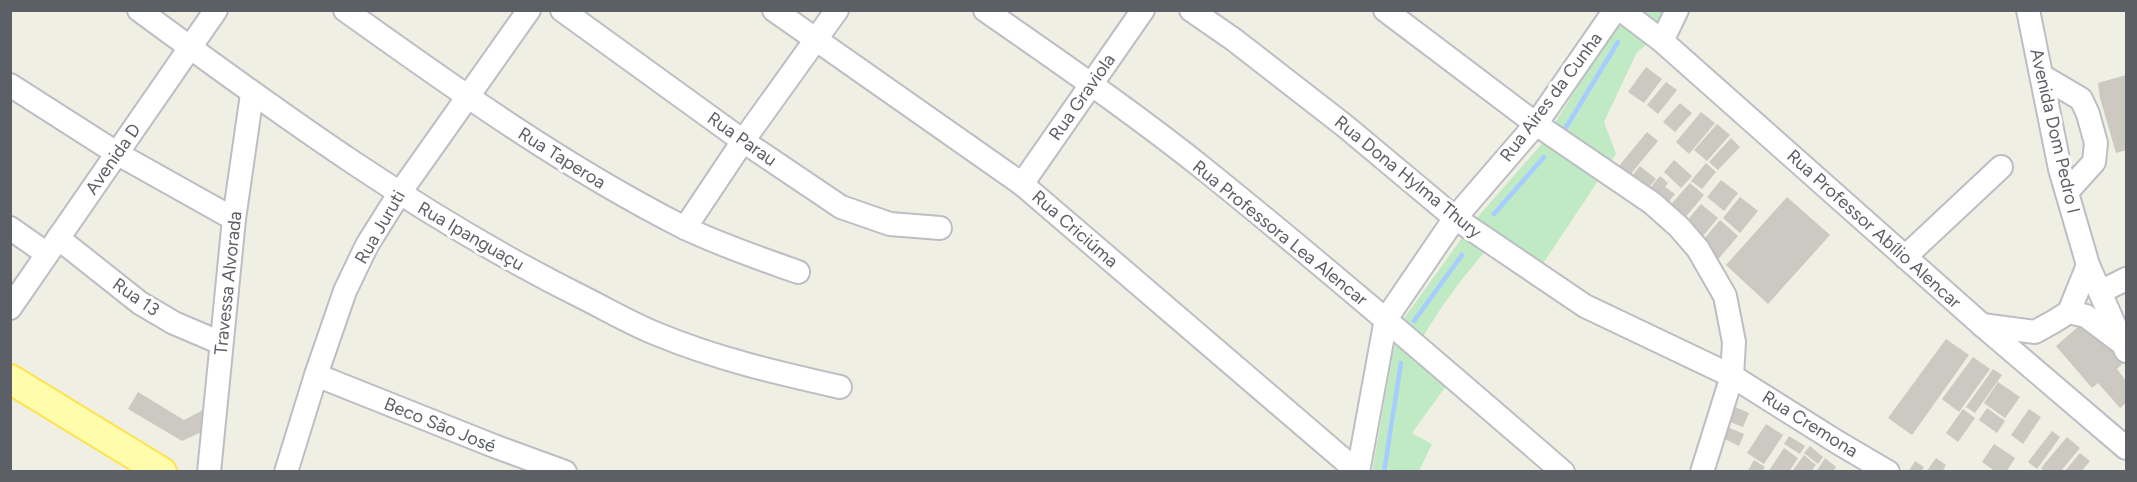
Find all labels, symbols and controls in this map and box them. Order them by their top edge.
street label: Rua Aires da Cunha [1495,28,1607,166]
street label: Avenida Dom Pedro I [2025,46,2085,216]
street label: Rua Graviola [1044,49,1120,145]
street label: Rua Parau [703,107,781,171]
street label: Rua Dona Hylma Thury [1330,111,1486,243]
street label: Avenida D [81,119,145,199]
street label: Rua Taperoa [514,122,610,194]
street label: Rua Professor Abílio Alencar [1782,145,1966,313]
street label: Rua Professora Lea Alencar [1188,156,1372,310]
street label: Rua Juruti [350,186,410,268]
street label: Rua Criciúma [1028,186,1122,272]
street label: Rua Ipanguaçu [414,197,528,275]
street label: Travessa Alvorada [210,210,246,356]
street label: Rua 13 [108,273,164,321]
street label: Rua Cremona [1758,386,1862,462]
street label: Beco São José [381,393,499,457]

